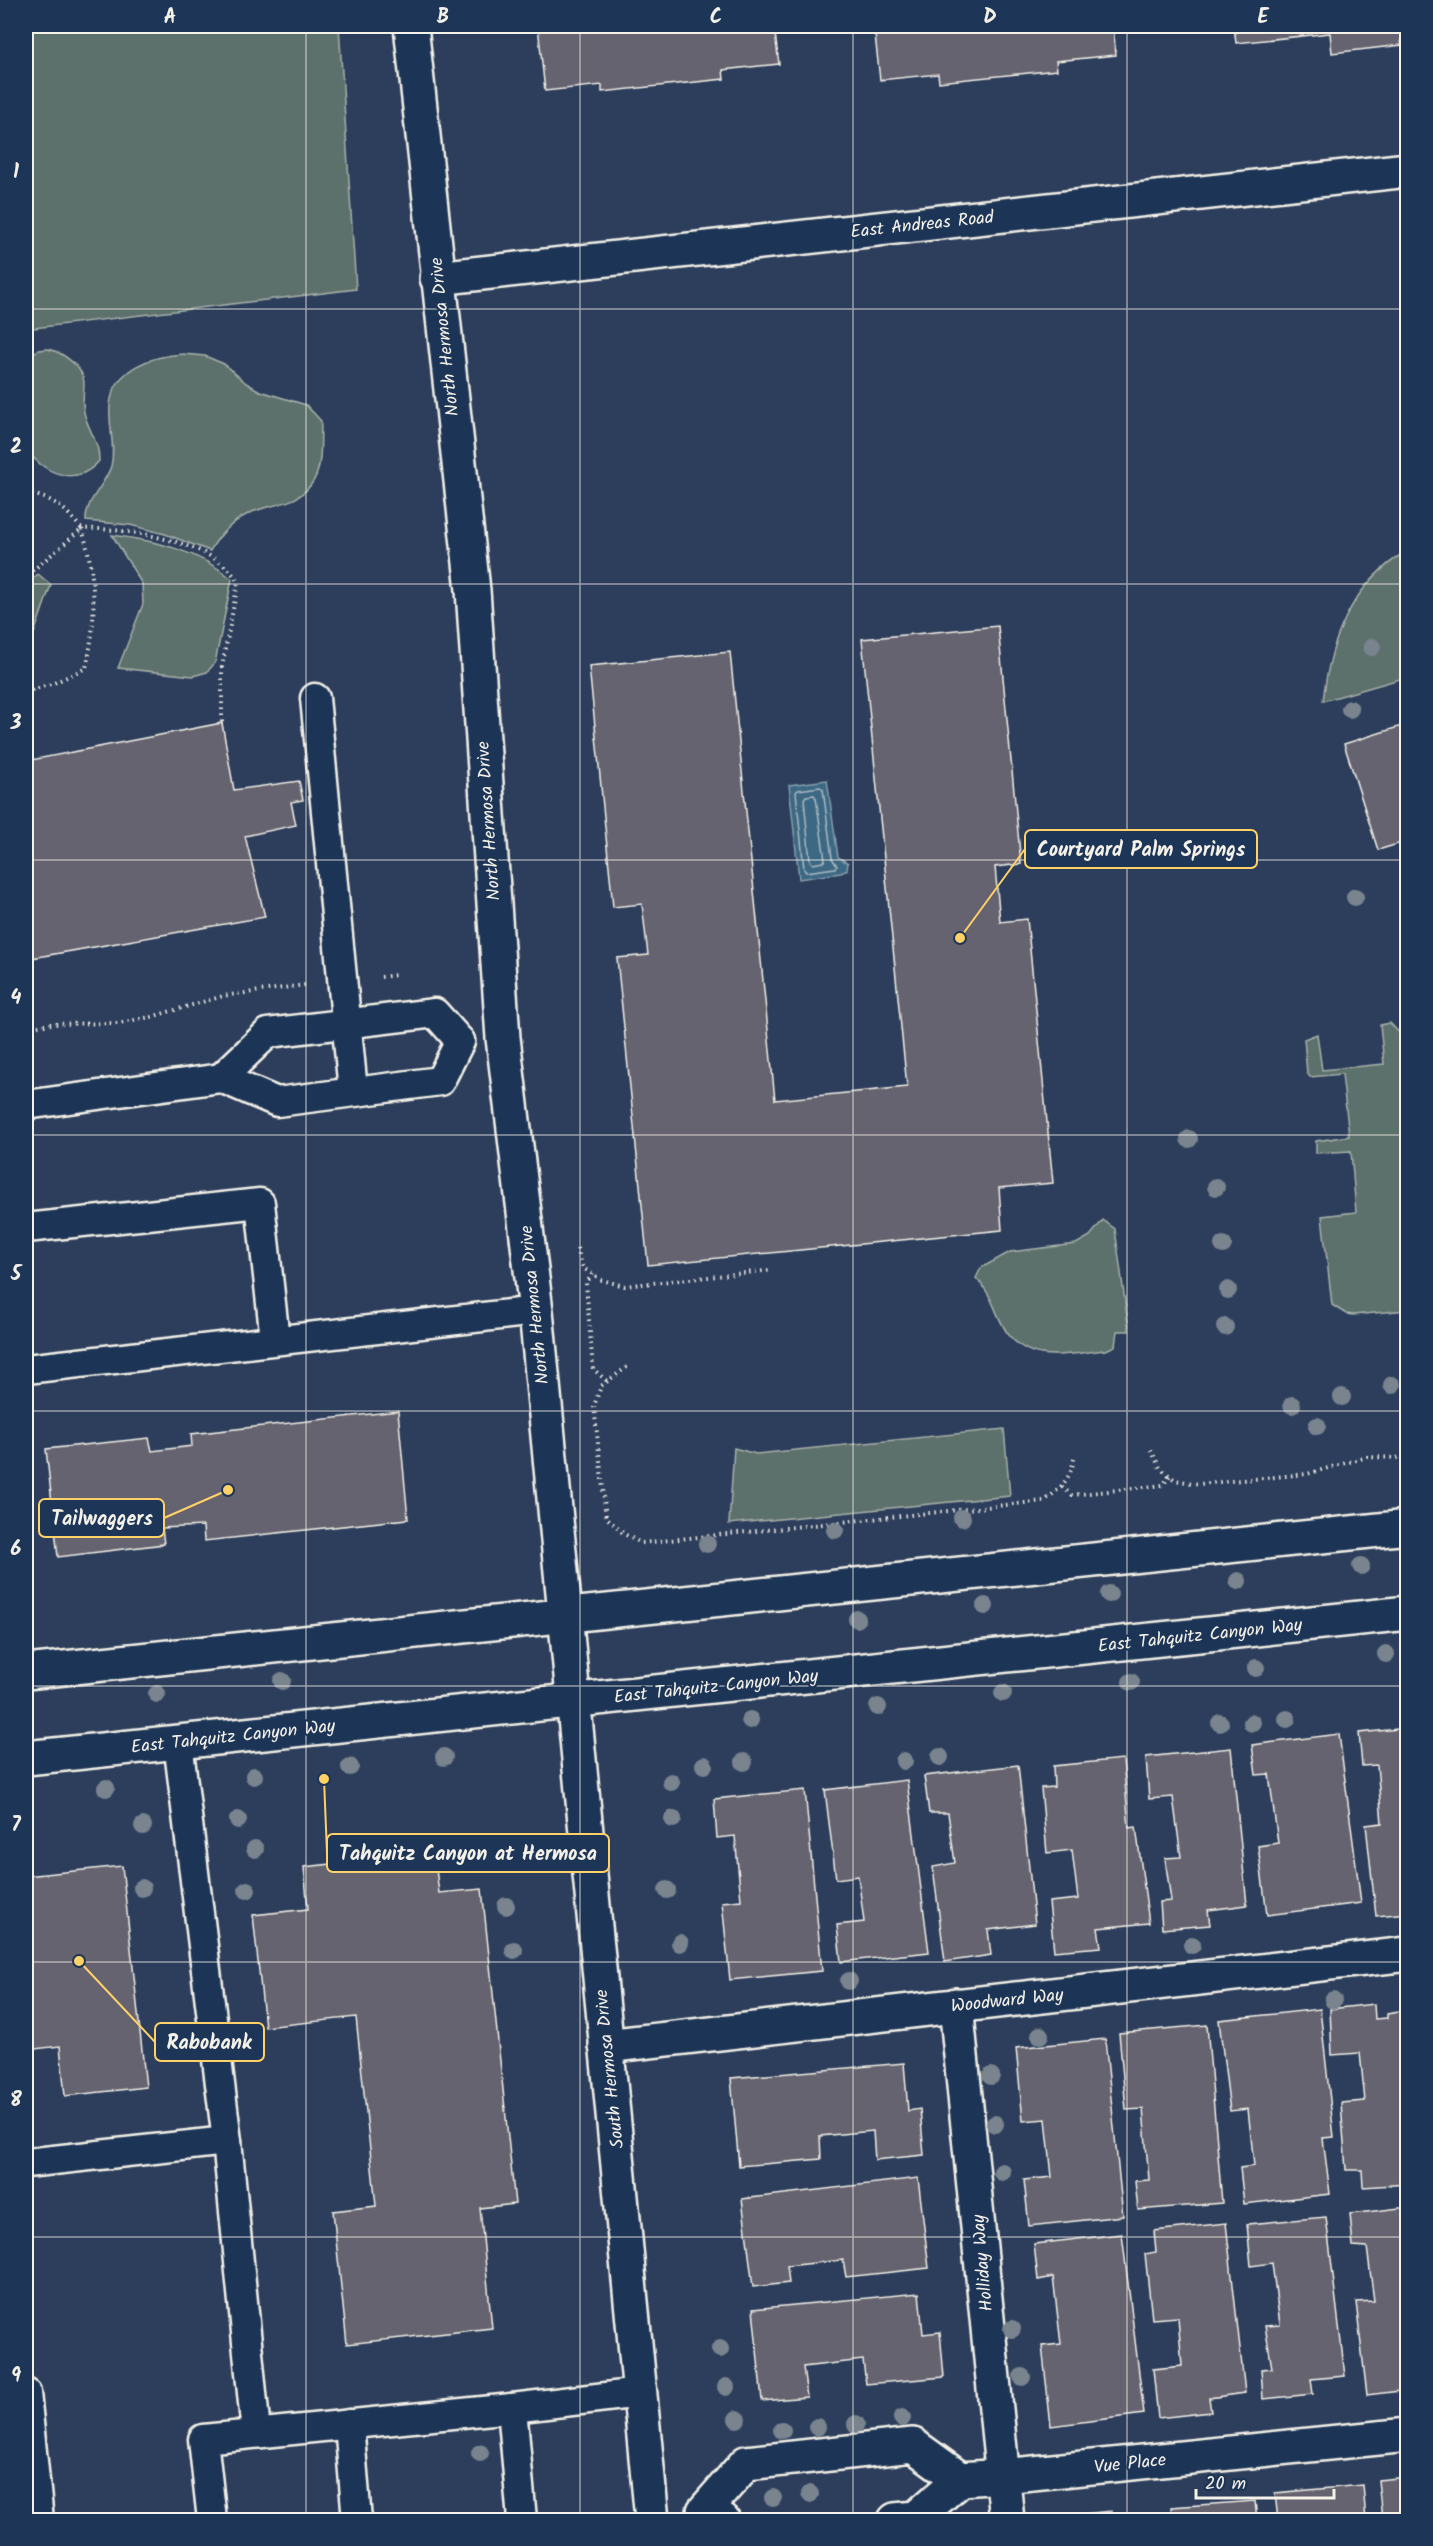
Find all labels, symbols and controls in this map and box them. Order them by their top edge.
text: A [164,2,176,34]
text: B [437,2,449,34]
text: C [710,2,722,34]
text: D [983,2,997,34]
text: E [1257,2,1269,34]
text: 1 [13,157,19,189]
street label: East Andreas Road [849,203,996,247]
street label: North Hermosa Drive [423,256,468,418]
text: 2 [10,432,22,464]
text: 3 [10,708,22,740]
street label: North Hermosa Drive [469,740,510,902]
callout: Courtyard Palm Springs [1025,830,1257,868]
text: Courtyard Palm Springs [1037,835,1246,867]
text: 4 [11,983,22,1015]
street label: North Hermosa Drive [513,1224,558,1386]
text: 5 [10,1259,23,1291]
callout: Tailwaggers [39,1499,164,1537]
text: Tailwaggers [51,1504,153,1536]
text: 6 [11,1534,22,1566]
street label: East Tahquitz Canyon Way [1097,1611,1304,1662]
street label: East Tahquitz Canyon Way [613,1662,820,1713]
street label: East Tahquitz Canyon Way [130,1712,337,1763]
text: 7 [11,1810,21,1842]
callout: Tahquitz Canyon at Hermosa [327,1834,609,1872]
text: Tahquitz Canyon at Hermosa [339,1839,597,1871]
street label: Woodward Way [949,1981,1065,2022]
street label: South Hermosa Drive [588,1988,633,2150]
callout: Rabobank [155,2023,264,2061]
text: Rabobank [166,2028,253,2060]
text: 8 [10,2085,22,2117]
street label: Holliday Way [965,2213,1002,2313]
text: 9 [11,2361,21,2393]
street label: Vue Place [1093,2446,1168,2483]
scale bar [1196,2462,1334,2500]
text: 20 m [1205,2470,1246,2499]

